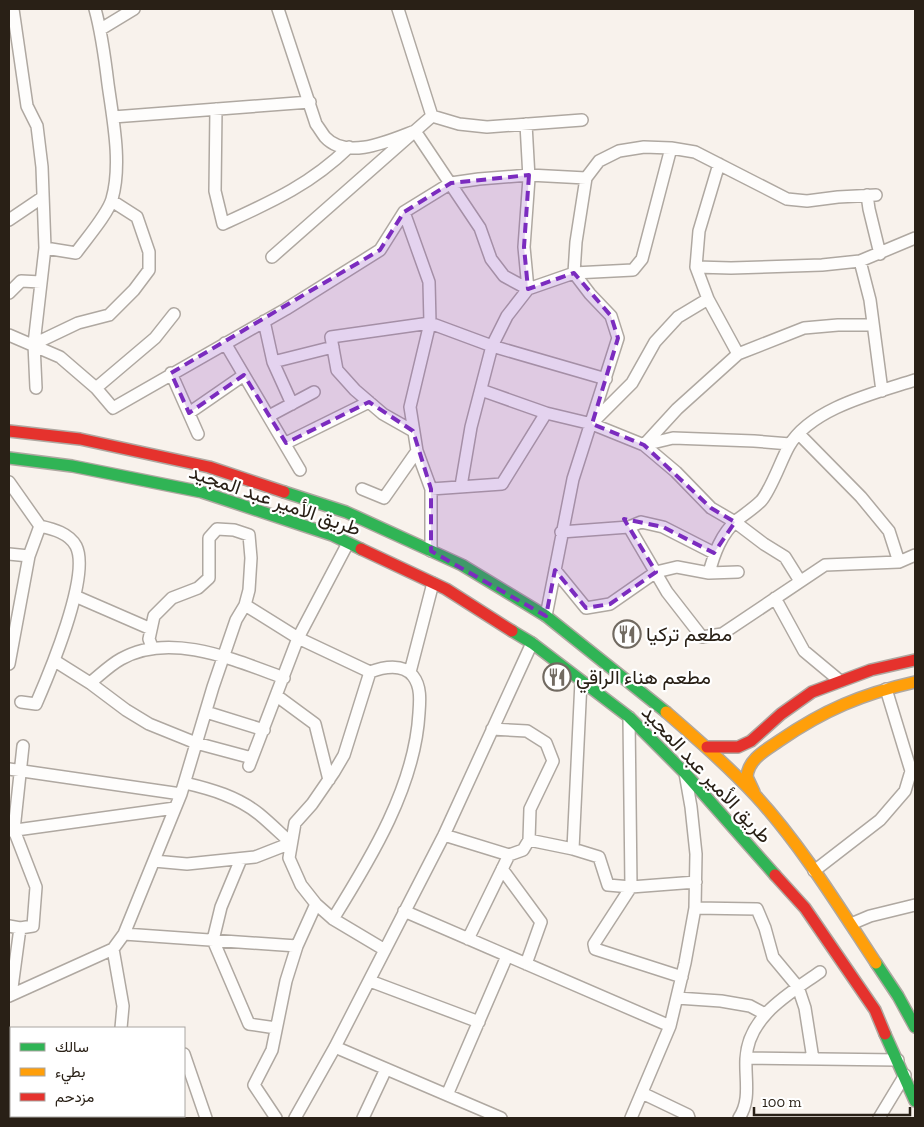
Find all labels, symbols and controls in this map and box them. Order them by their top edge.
street label: طريق الأمير عبد المجيد [186,459,364,542]
restaurant icon: مطعم تركيا [612,619,642,649]
place label: مطعم تركيا [646,622,732,647]
restaurant icon: مطعم هناء الراقي [542,662,572,692]
place label: مطعم هناء الراقي [576,665,711,694]
street label: طريق الأمير عبد المجيد [636,700,777,849]
legend [10,1027,185,1117]
text: سالك [55,1038,89,1056]
text: بطيء [55,1063,85,1085]
scale bar [754,1084,910,1116]
text: مزدحم [55,1088,94,1107]
text: 100 m [762,1093,801,1111]

